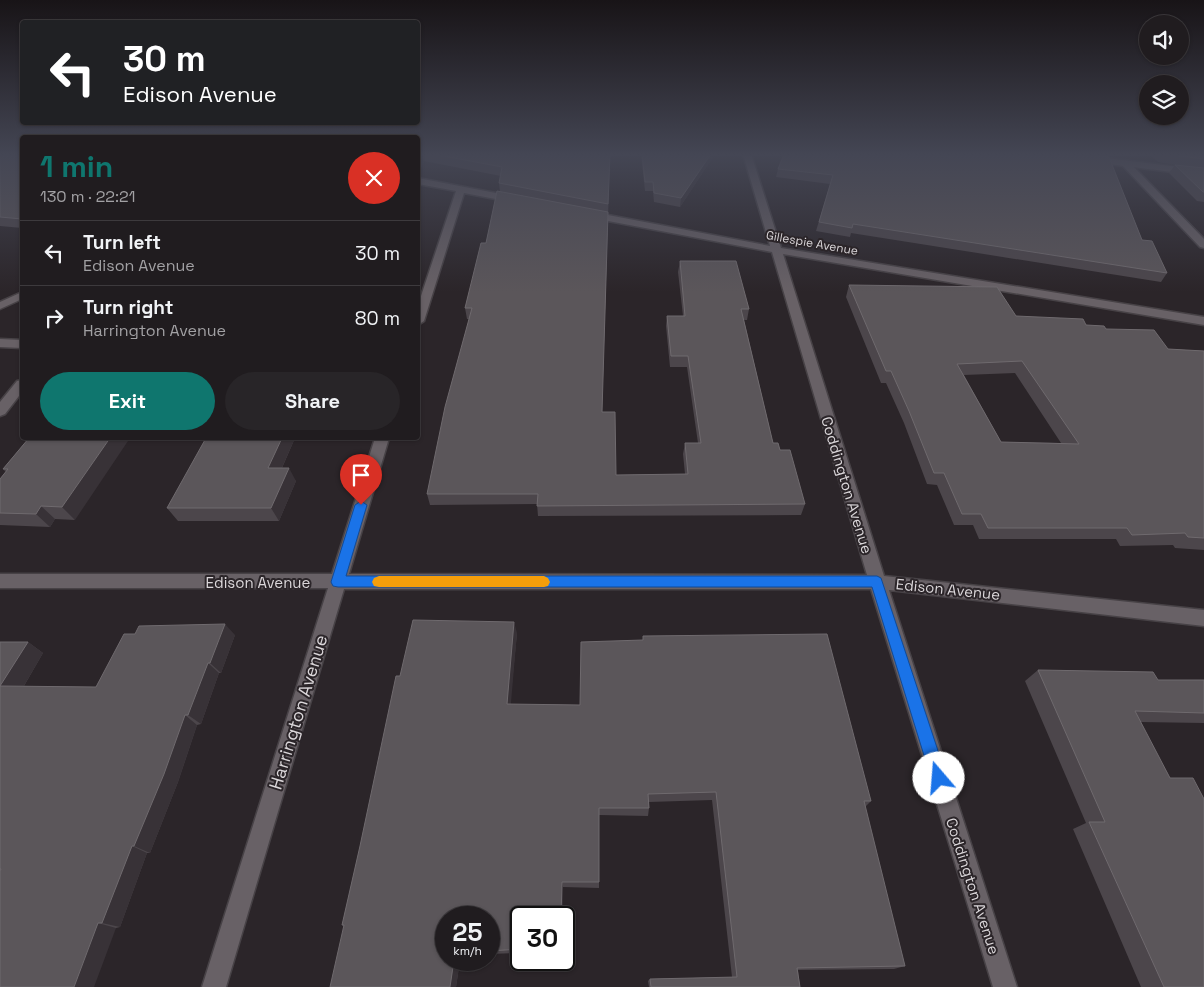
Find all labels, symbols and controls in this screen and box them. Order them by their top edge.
map controls [1139,15,1189,125]
button: sound [1139,15,1189,65]
text: 30 m [123,37,206,81]
icon: left [40,40,105,105]
button: layers [1139,75,1189,125]
text: Edison Avenue [123,80,277,108]
text: 1 min [40,147,113,186]
button: close [348,152,400,204]
text: 130 m · 22:21 [40,186,135,207]
street label: Gillespie Avenue [765,227,859,259]
text: Turn left [83,230,161,255]
icon: left [40,239,68,267]
text: 30 m [355,241,400,266]
text: Edison Avenue [83,255,195,276]
text: Turn right [83,295,173,320]
icon: right [40,304,68,332]
text: 80 m [355,306,400,331]
text: Harrington Avenue [83,320,226,341]
button: Exit [40,372,215,430]
button: Share [225,372,400,430]
street label: Coddington Avenue [817,414,877,556]
pin [340,454,382,505]
icon: arrive [347,461,375,489]
street label: Edison Avenue [206,573,311,592]
street label: Edison Avenue [895,574,1001,604]
street label: Harrington Avenue [263,632,333,792]
position arrow [912,751,964,803]
street label: Coddington Avenue [942,815,1004,957]
speed limit sign: 30 [510,906,575,971]
text: 25 [453,916,482,948]
text: km/h [453,943,482,959]

